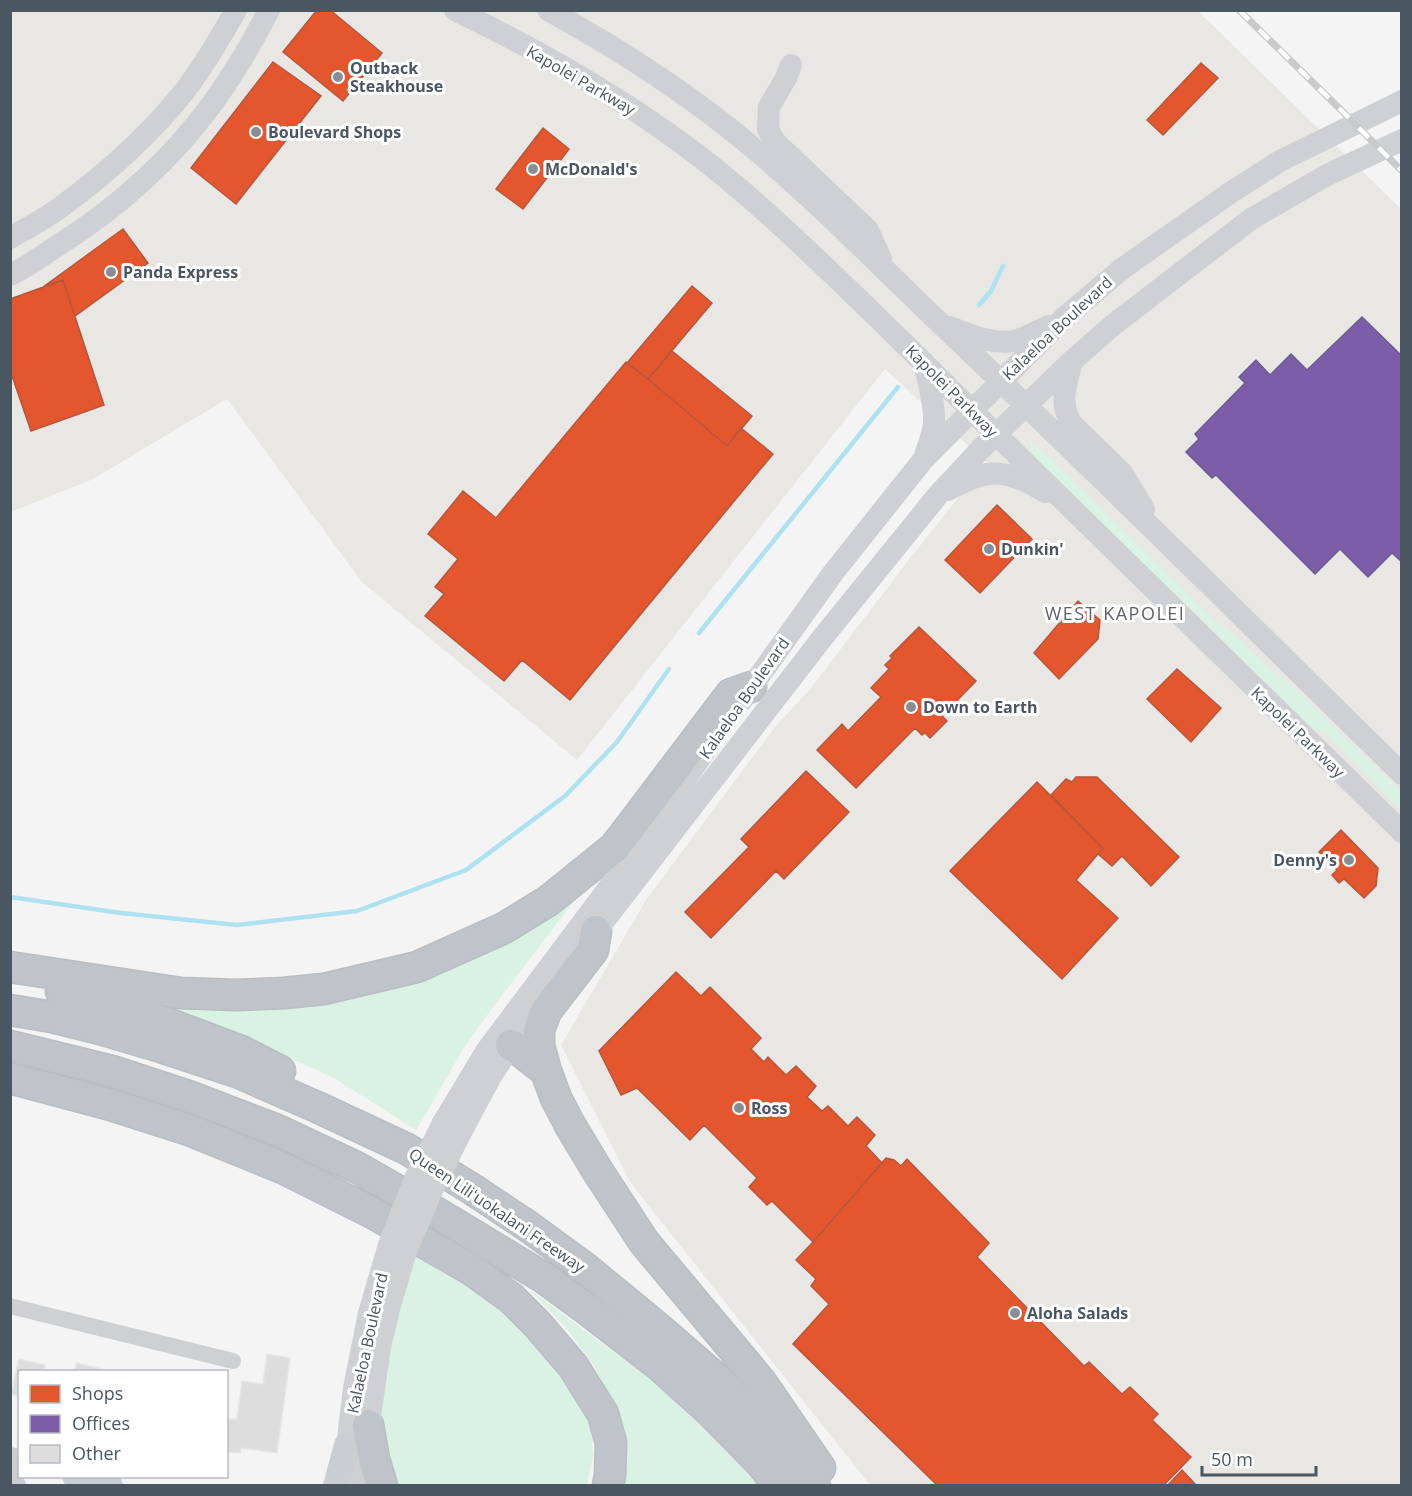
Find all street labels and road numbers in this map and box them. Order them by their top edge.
street label: Kapolei Parkway [523,40,640,121]
street label: Kalaeloa Boulevard [997,271,1117,385]
street label: Kapolei Parkway [901,340,1004,443]
street label: Kalaeloa Boulevard [694,633,794,763]
street label: Kapolei Parkway [1246,682,1350,783]
street label: Queen Liliʻuokalani Freeway [405,1143,590,1278]
street label: Kalaeloa Boulevard [341,1271,393,1415]

